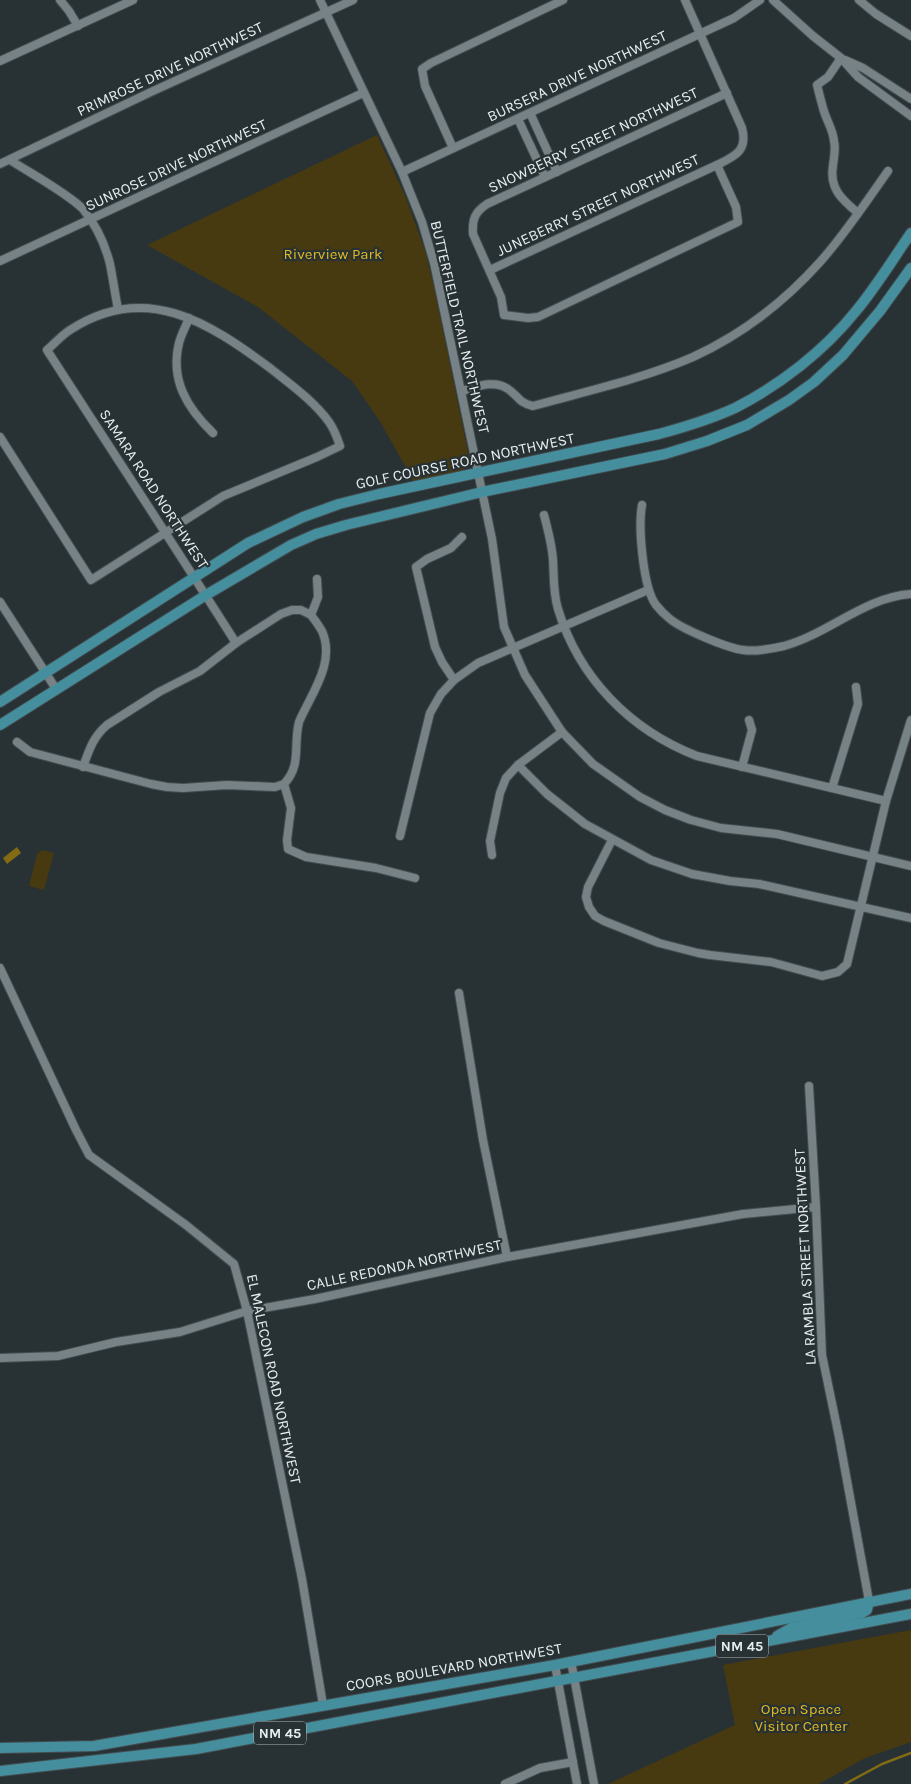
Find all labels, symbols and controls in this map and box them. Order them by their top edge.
street label: PRIMROSE DRIVE NORTHWEST [74,18,266,120]
street label: BURSERA DRIVE NORTHWEST [484,26,670,126]
street label: SNOWBERRY STREET NORTHWEST [485,83,701,197]
street label: SUNROSE DRIVE NORTHWEST [83,115,270,215]
street label: JUNEBERRY STREET NORTHWEST [494,150,702,260]
street label: BUTTERFIELD TRAIL NORTHWEST [427,219,493,436]
park label: Riverview Park [284,245,382,263]
street label: SAMARA ROAD NORTHWEST [96,406,213,572]
street label: GOLF COURSE ROAD NORTHWEST [354,429,576,493]
street label: LA RAMBLA STREET NORTHWEST [790,1148,820,1366]
street label: CALLE REDONDA NORTHWEST [305,1235,503,1294]
street label: EL MALECON ROAD NORTHWEST [243,1272,305,1486]
road number: NM 45 [716,1634,768,1658]
street label: COORS BOULEVARD NORTHWEST [345,1639,564,1695]
park label: Open Space Visitor Center [755,1700,848,1735]
road number: NM 45 [254,1722,306,1745]

